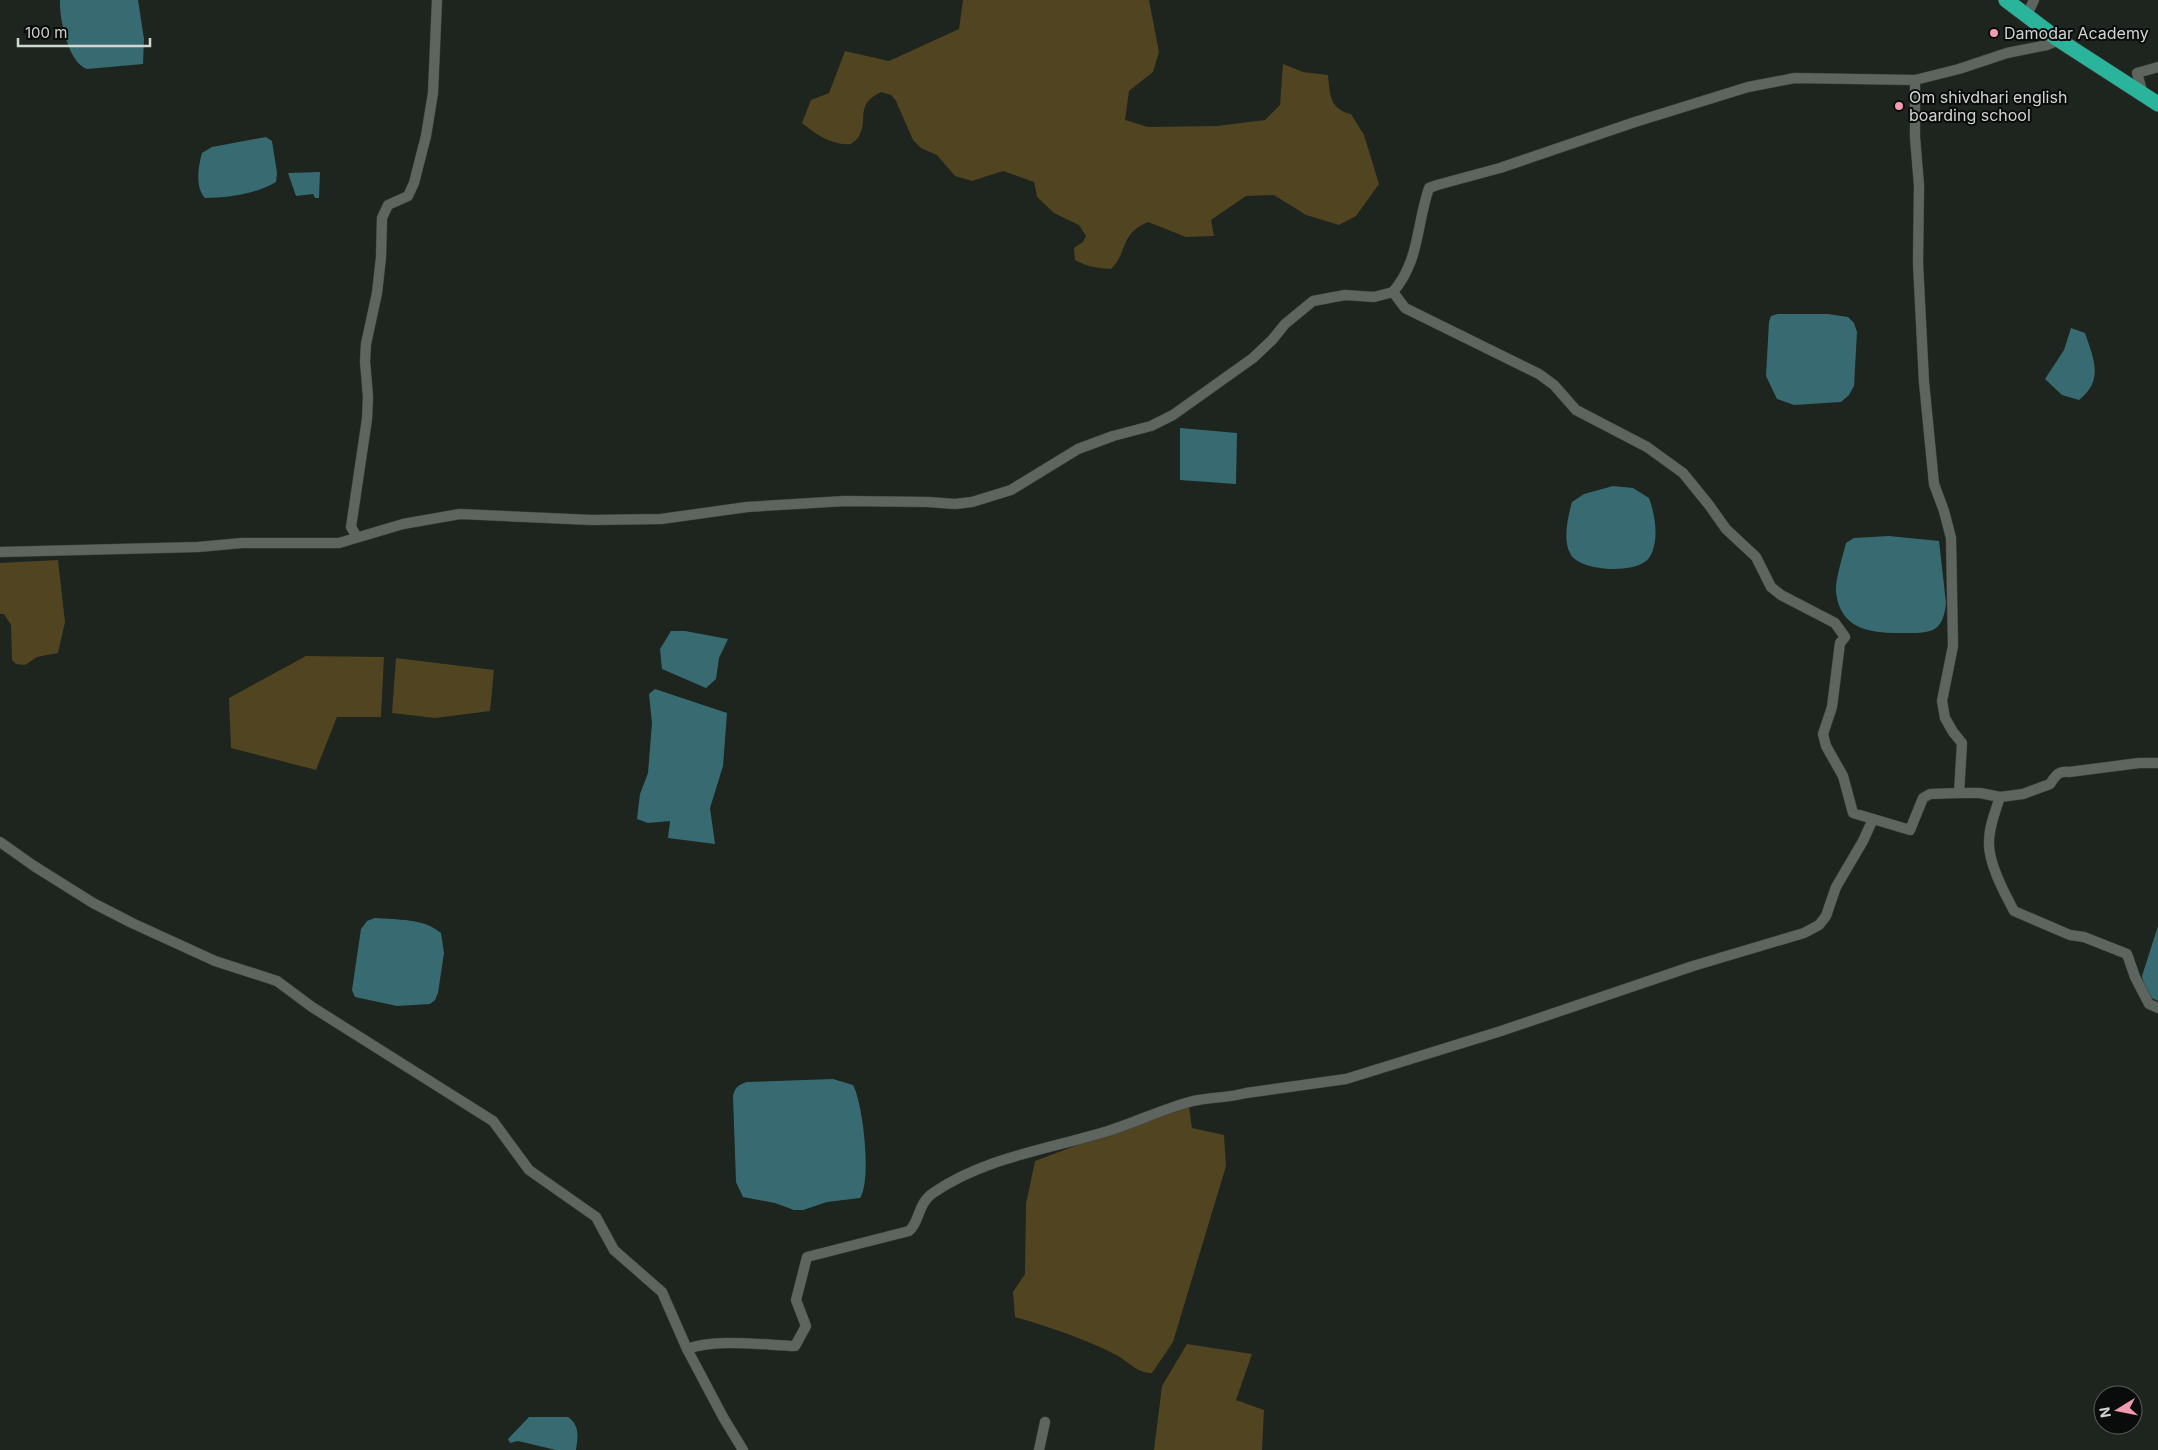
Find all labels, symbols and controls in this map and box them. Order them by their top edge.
scale bar [18,15,150,47]
text: 100 m [25,23,67,42]
place label: Damodar Academy [2004,23,2149,43]
marker: Damodar Academy [1988,27,2000,39]
place label: Om shivdhari english boarding school [1909,87,2067,125]
marker: Om shivdhari english boarding school [1893,100,1905,112]
north arrow [2093,1385,2143,1435]
text: N [2095,1406,2114,1419]

